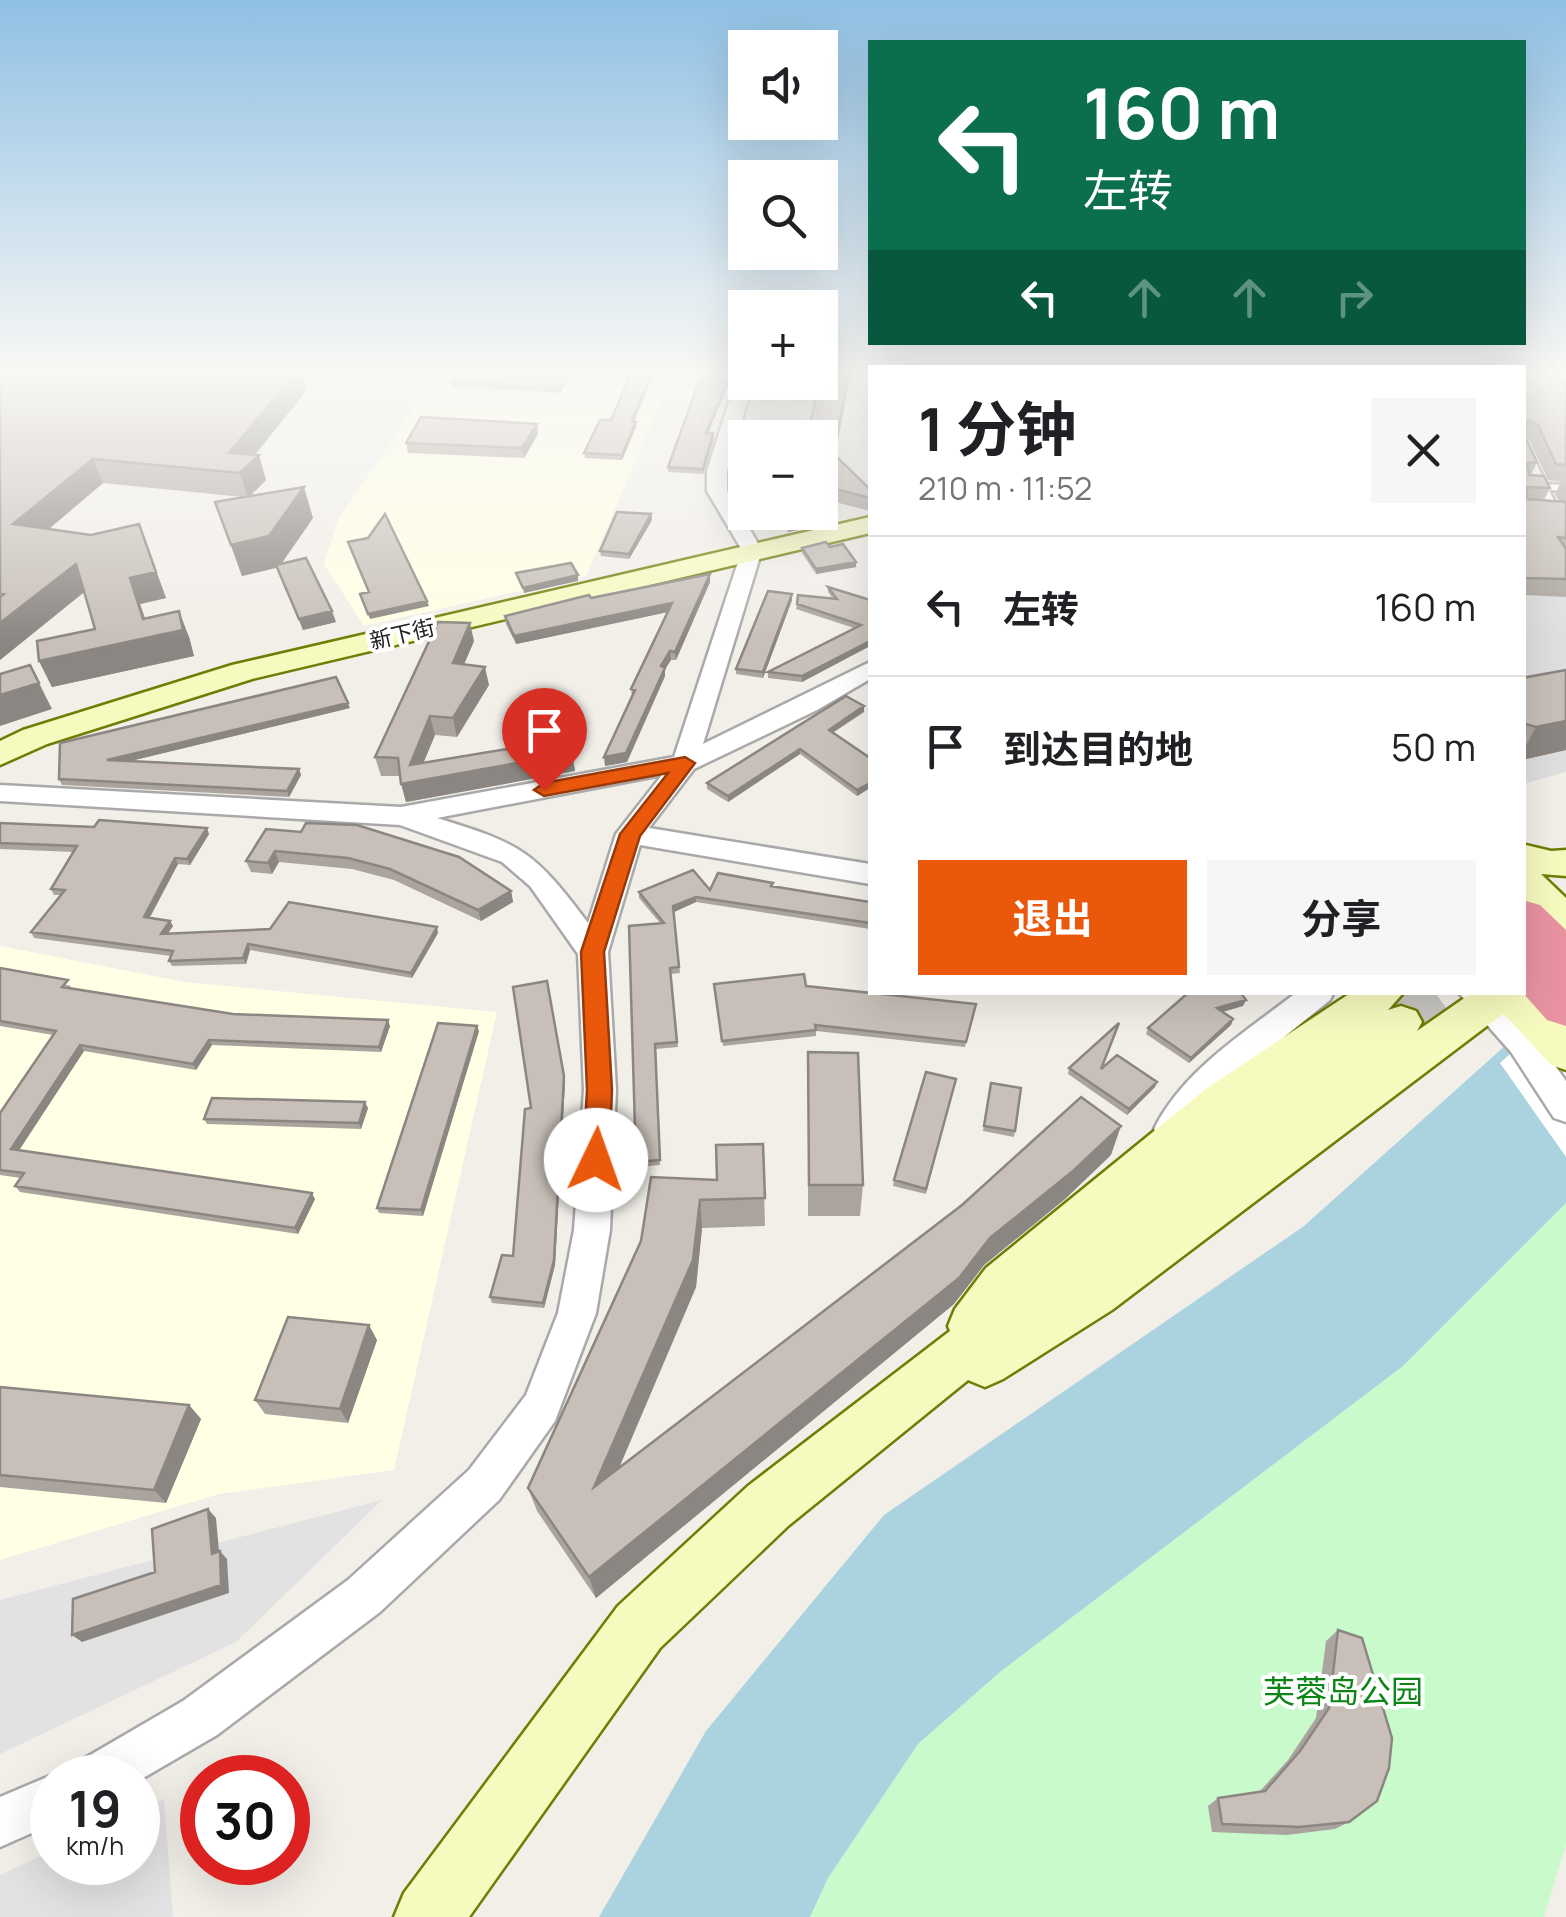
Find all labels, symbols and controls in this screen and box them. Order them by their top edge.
map controls [728,30,838,530]
button: sound [728,30,838,140]
text: 160 m [1083,64,1280,160]
icon: left [918,80,1048,210]
text: 左转 [1083,159,1173,221]
button: search [728,160,838,270]
icon: left [1012,270,1067,325]
icon: ahead [1117,270,1172,325]
icon: ahead [1222,270,1277,325]
icon: right [1327,270,1382,325]
button: + [728,290,838,400]
text: 1 分钟 [918,387,1076,469]
button: close [1371,398,1476,503]
button: − [728,420,838,530]
text: 210 m · 11:52 [918,466,1092,510]
icon: left [918,579,973,634]
text: 160 m [1375,580,1476,632]
text: 左转 [1003,582,1079,634]
street label: 新下街 [366,612,438,656]
pin [502,688,587,791]
icon: arrive [517,703,572,758]
icon: arrive [918,719,973,774]
text: 50 m [1391,720,1476,772]
text: 到达目的地 [1003,722,1193,774]
button: 退出 [918,860,1187,975]
button: 分享 [1207,860,1476,975]
position arrow [544,1108,648,1212]
park label: 芙蓉岛公园 [1263,1669,1423,1713]
speed limit sign: 30 [180,1755,310,1885]
text: 19 [69,1774,121,1842]
text: km/h [66,1828,124,1863]

